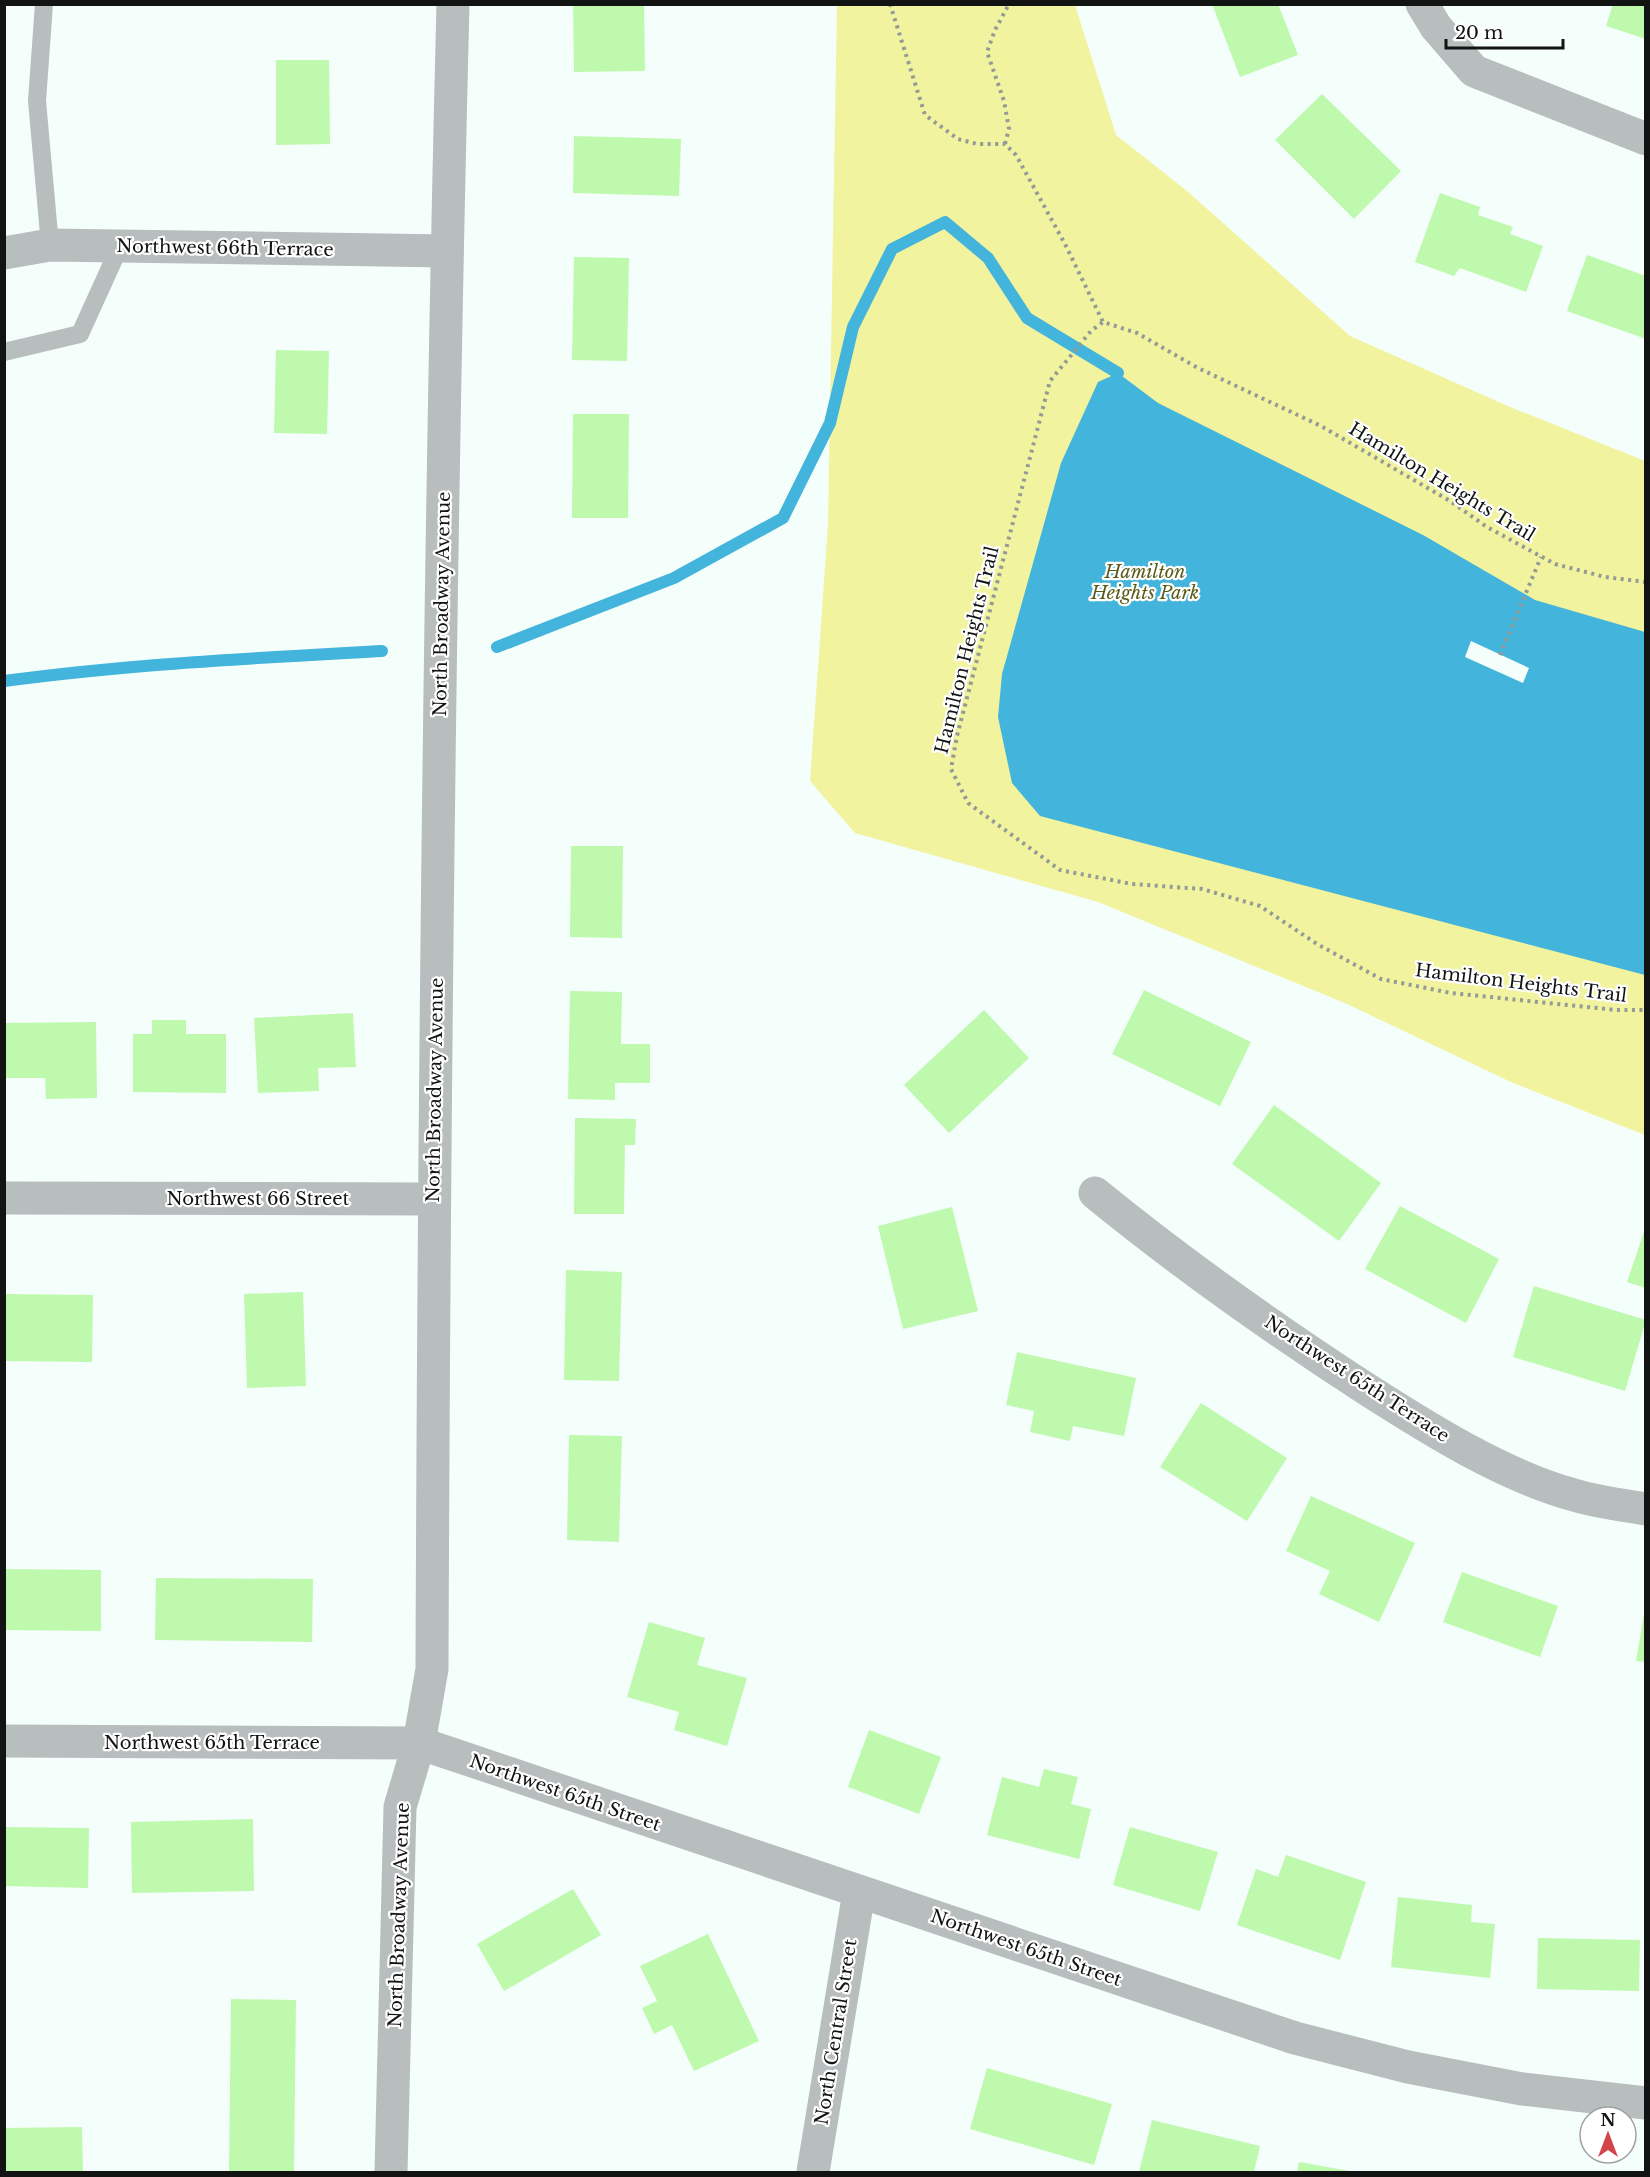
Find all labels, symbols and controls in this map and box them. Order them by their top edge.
scale bar [1446,12,1563,50]
text: 20 m [1455,22,1503,44]
street label: Northwest 66th Terrace [116,235,334,261]
street label: Hamilton Heights Trail [1345,418,1539,546]
street label: North Broadway Avenue [429,491,455,717]
street label: Hamilton Heights Trail [931,544,1003,756]
park label: Hamilton Heights Park [1090,561,1199,604]
street label: Hamilton Heights Trail [1414,959,1628,1007]
street label: North Broadway Avenue [422,977,448,1203]
street label: Northwest 66 Street [167,1188,350,1210]
street label: Northwest 65th Terrace [1260,1311,1454,1447]
street label: Northwest 65th Terrace [104,1732,320,1754]
street label: Northwest 65th Street [467,1750,664,1836]
street label: North Broadway Avenue [384,1802,414,2028]
street label: Northwest 65th Street [928,1905,1125,1991]
street label: North Central Street [810,1937,862,2127]
north arrow [1578,2105,1638,2165]
text: N [1600,2110,1616,2130]

